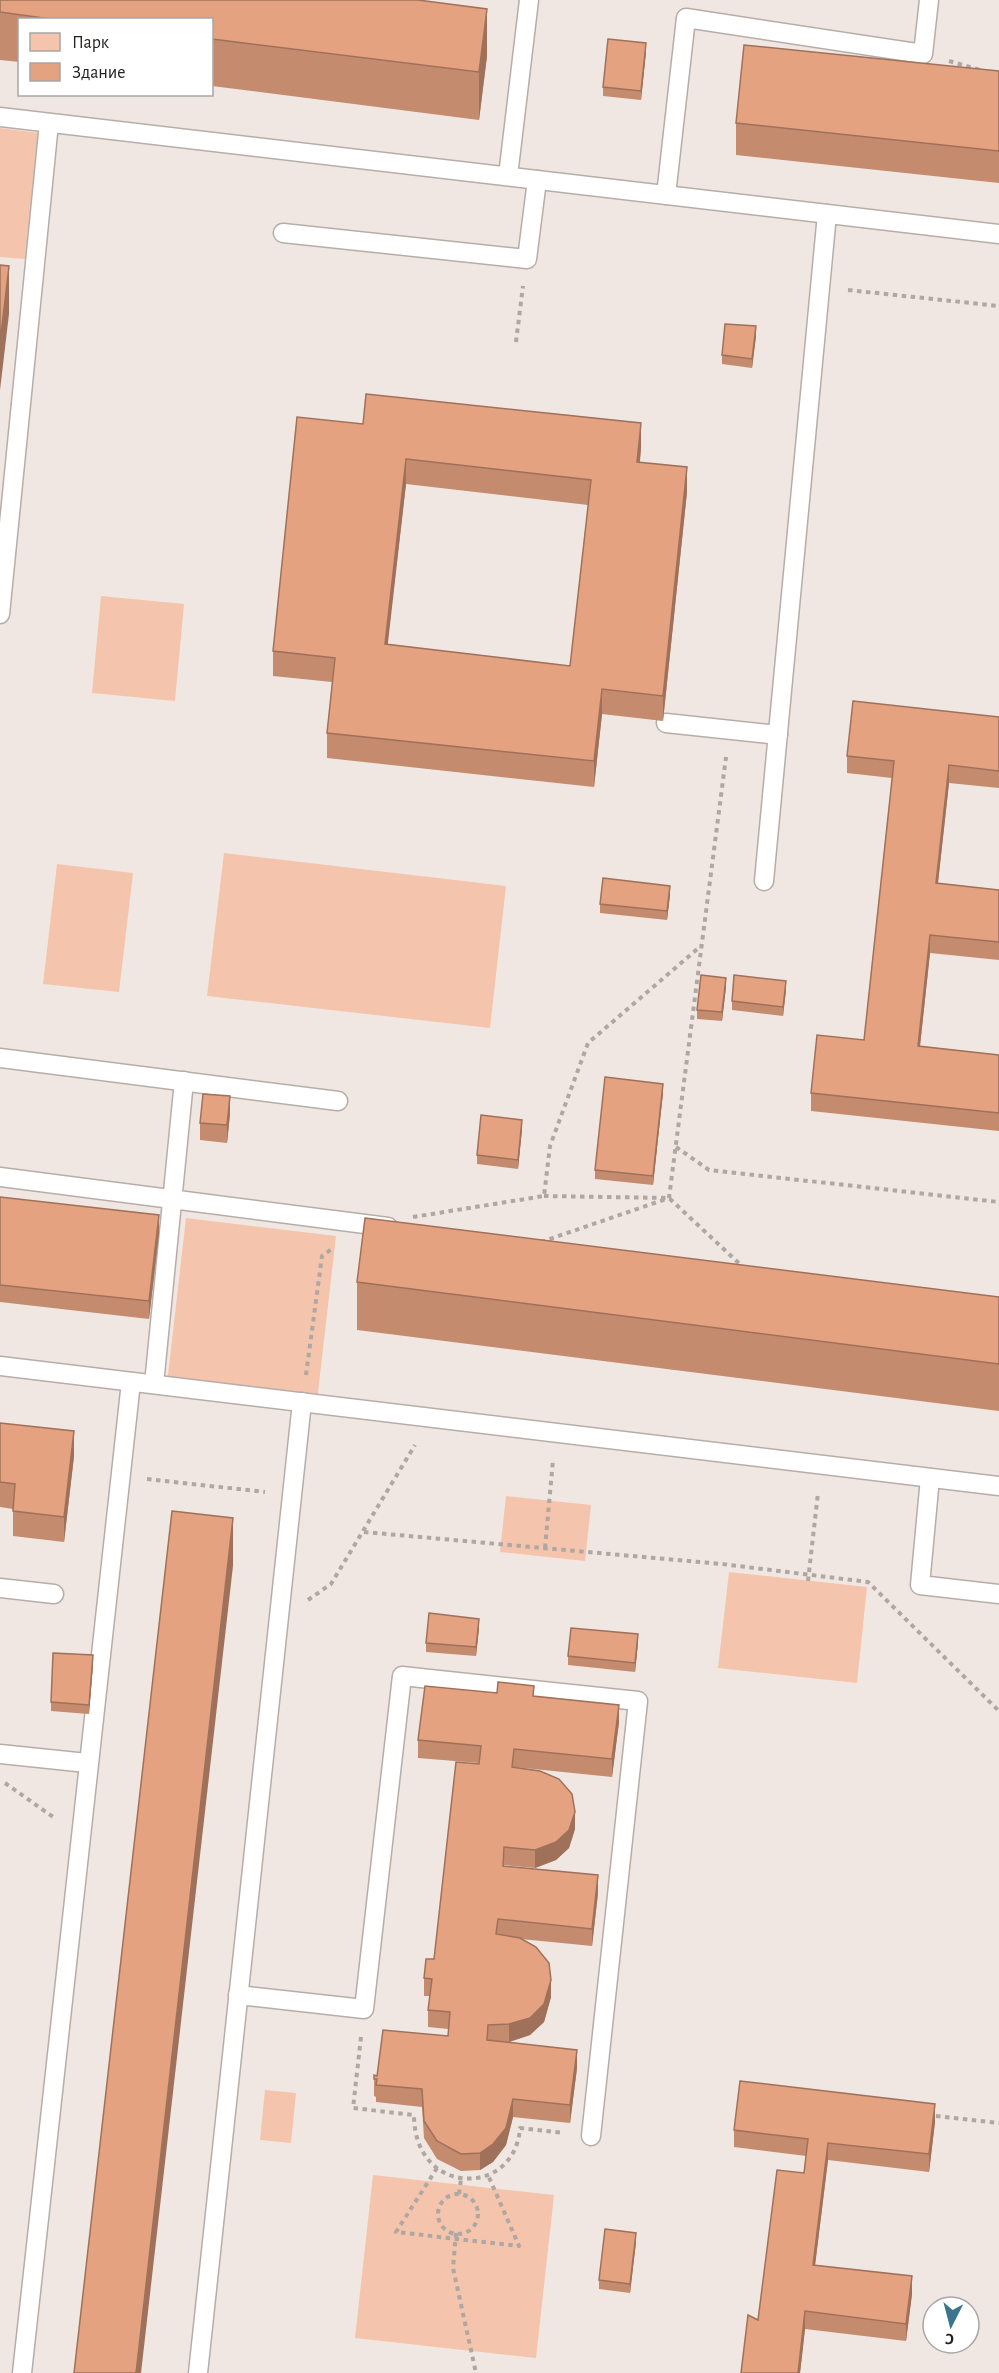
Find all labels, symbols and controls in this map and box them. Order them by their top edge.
legend [18,18,213,96]
text: Парк [72,34,110,52]
text: Здание [72,64,126,82]
north arrow [921,2295,981,2355]
text: С [944,2330,955,2347]

